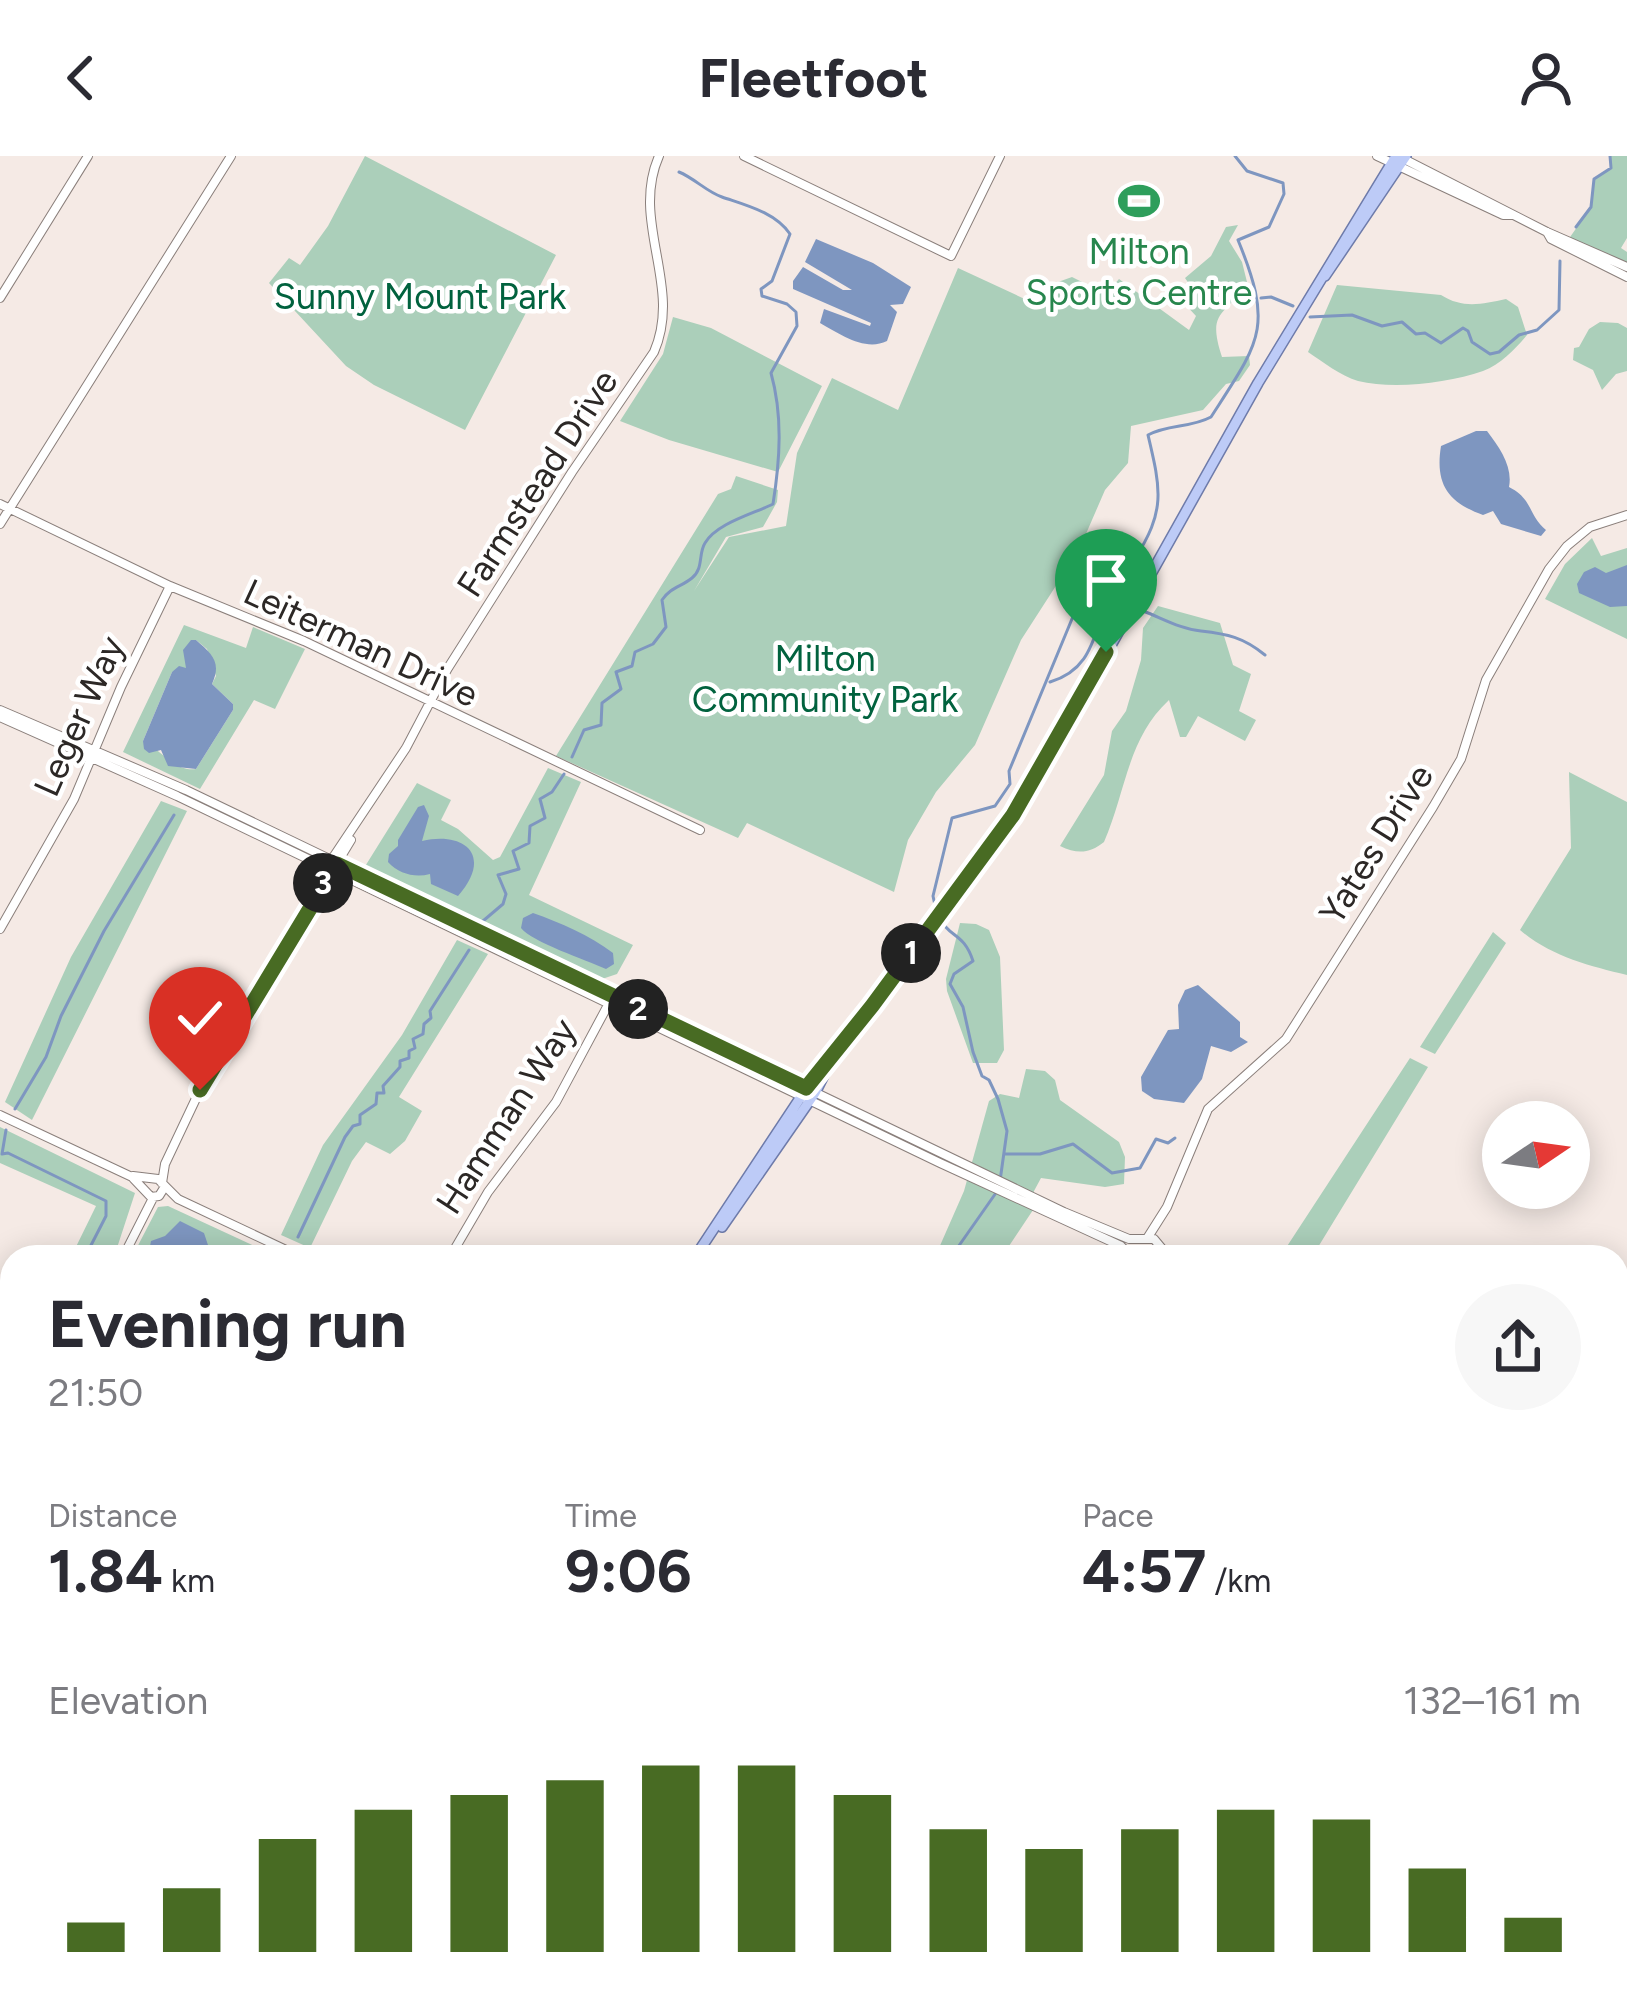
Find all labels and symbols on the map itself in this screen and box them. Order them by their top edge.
sports icon: Milton Sports Centre [1116,178,1162,224]
place label: Milton Sports Centre [1026,230,1252,314]
park label: Sunny Mount Park [274,275,567,318]
street label: Farmstead Drive [448,361,626,605]
pin [1055,529,1157,652]
street label: Leiterman Drive [237,570,485,716]
street label: Leger Way [25,629,133,803]
park label: Milton Community Park [692,637,959,721]
street label: Yates Drive [1310,756,1442,932]
pin: 3 [293,853,353,913]
pin: 1 [881,923,941,983]
pin [149,967,251,1090]
pin: 2 [608,979,668,1039]
street label: Hamman Way [427,1010,585,1222]
north arrow [1482,1101,1590,1209]

